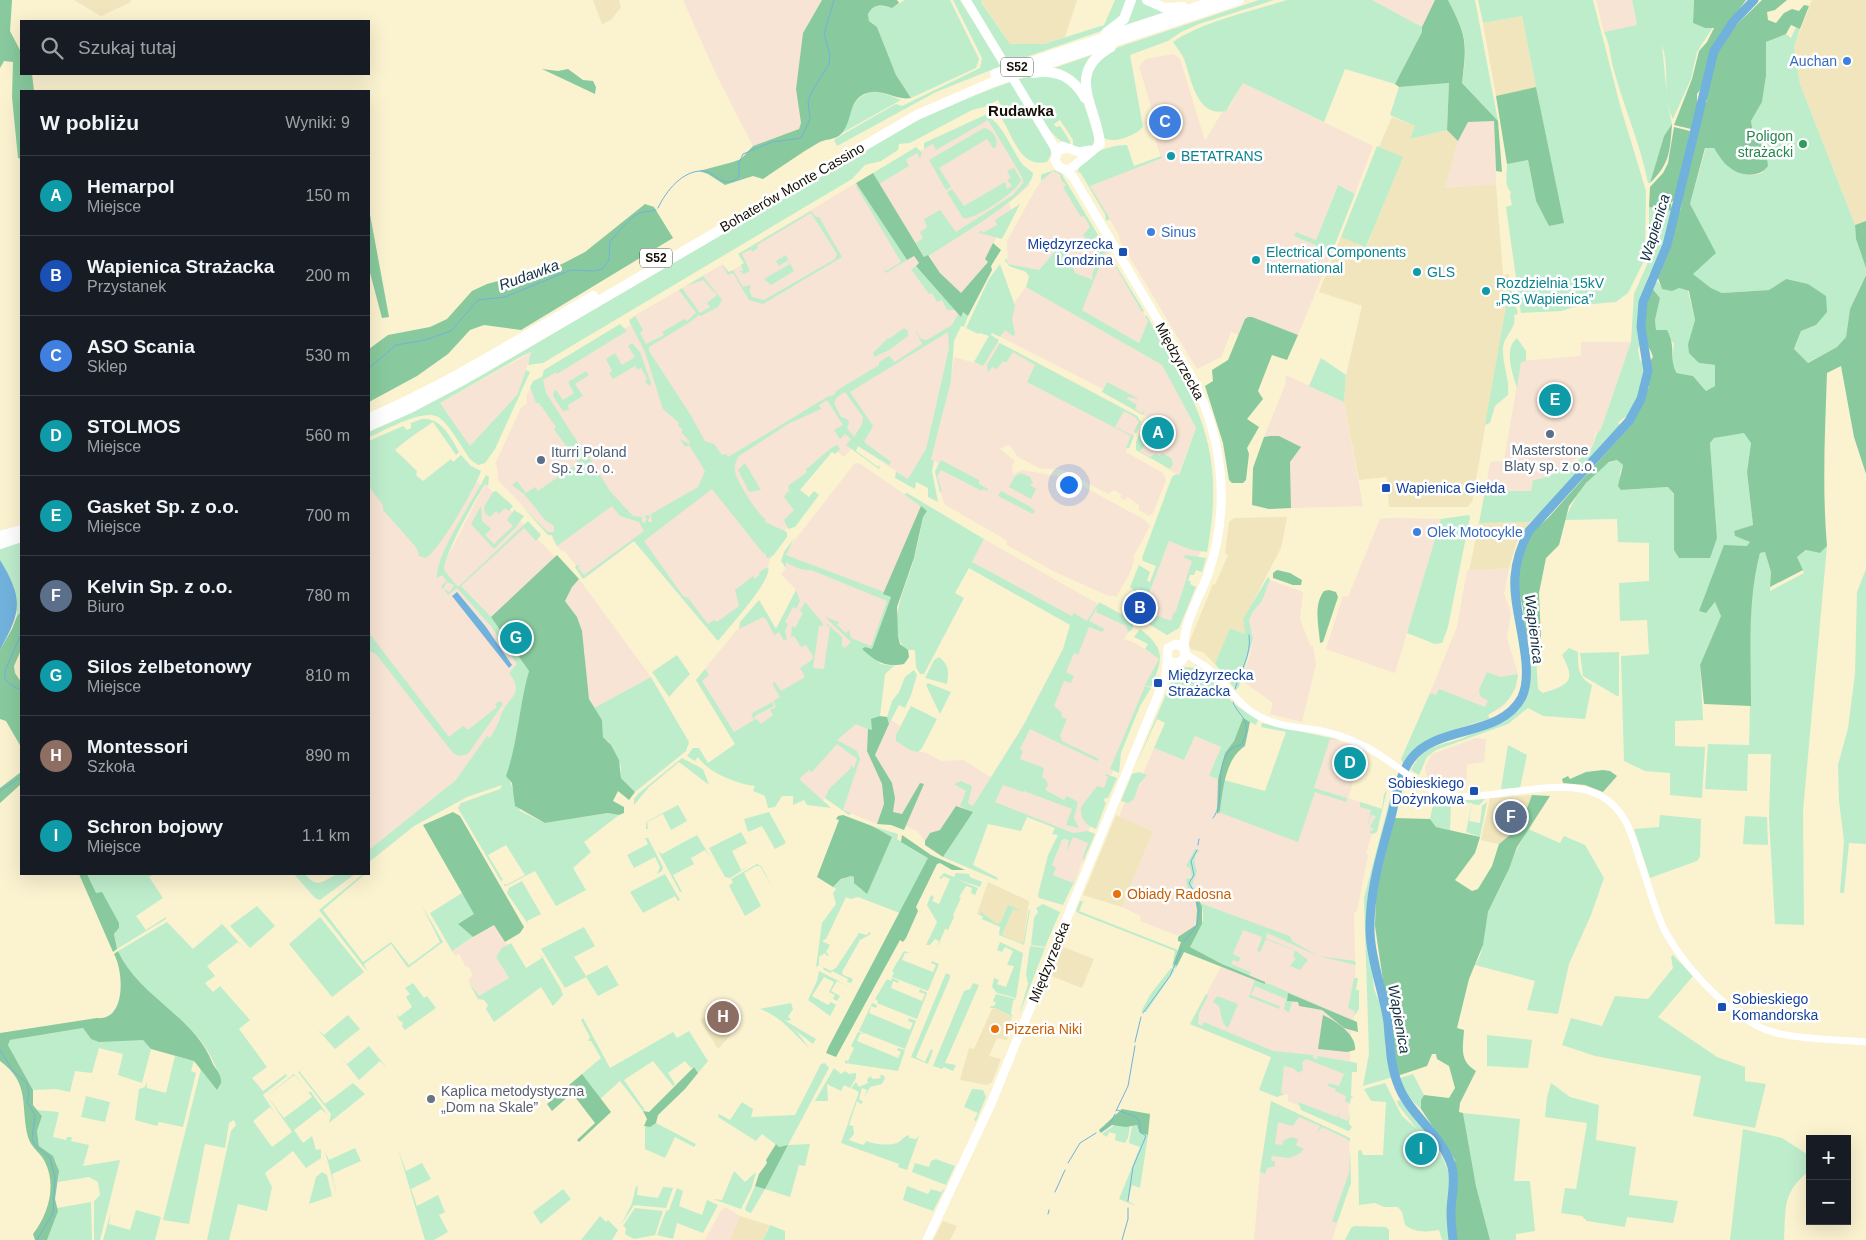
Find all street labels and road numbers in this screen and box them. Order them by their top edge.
road number: S52 [1001,58,1033,76]
street label: Bohaterów Monte Cassino [717,139,867,235]
road number: S52 [640,248,672,268]
street label: Międzyrzecka [1152,320,1208,402]
street label: Międzyrzecka [1026,919,1073,1005]

